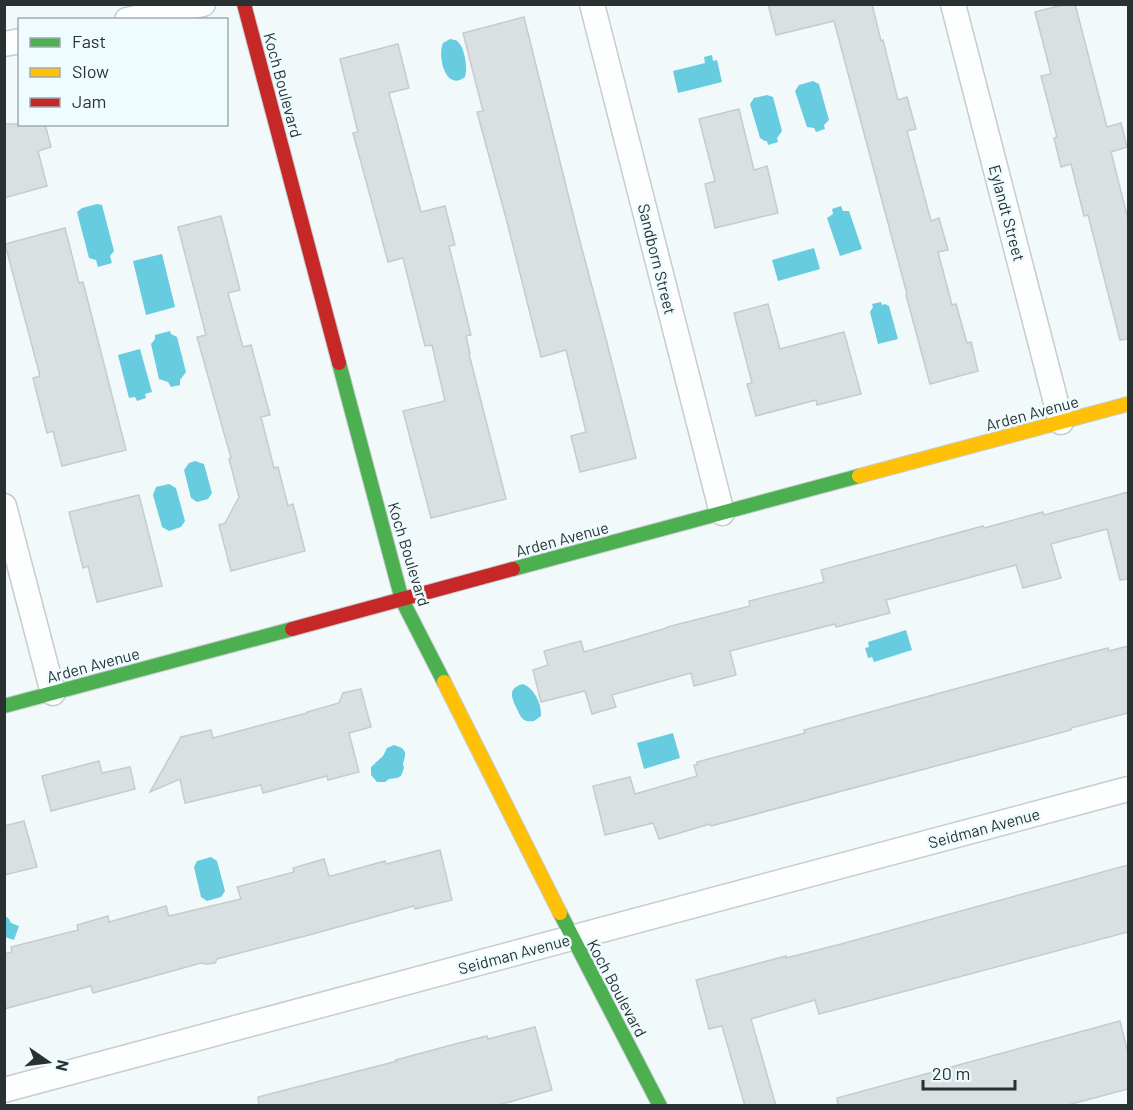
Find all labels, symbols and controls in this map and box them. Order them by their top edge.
legend [18,18,228,126]
text: Fast [72,30,106,52]
street label: Koch Boulevard [260,30,307,139]
text: Slow [72,60,109,82]
text: Jam [72,90,106,112]
street label: Eylandt Street [986,163,1029,263]
street label: Sandborn Street [635,202,680,316]
street label: Arden Avenue [983,391,1080,434]
street label: Koch Boulevard [385,500,434,608]
street label: Arden Avenue [513,517,610,560]
street label: Arden Avenue [44,643,141,686]
street label: Seidman Avenue [926,803,1042,852]
street label: Seidman Avenue [456,929,572,978]
street label: Koch Boulevard [584,936,651,1040]
north arrow [18,1032,78,1092]
scale bar [923,1053,1014,1091]
text: N [53,1058,74,1073]
text: 20 m [932,1062,970,1084]

